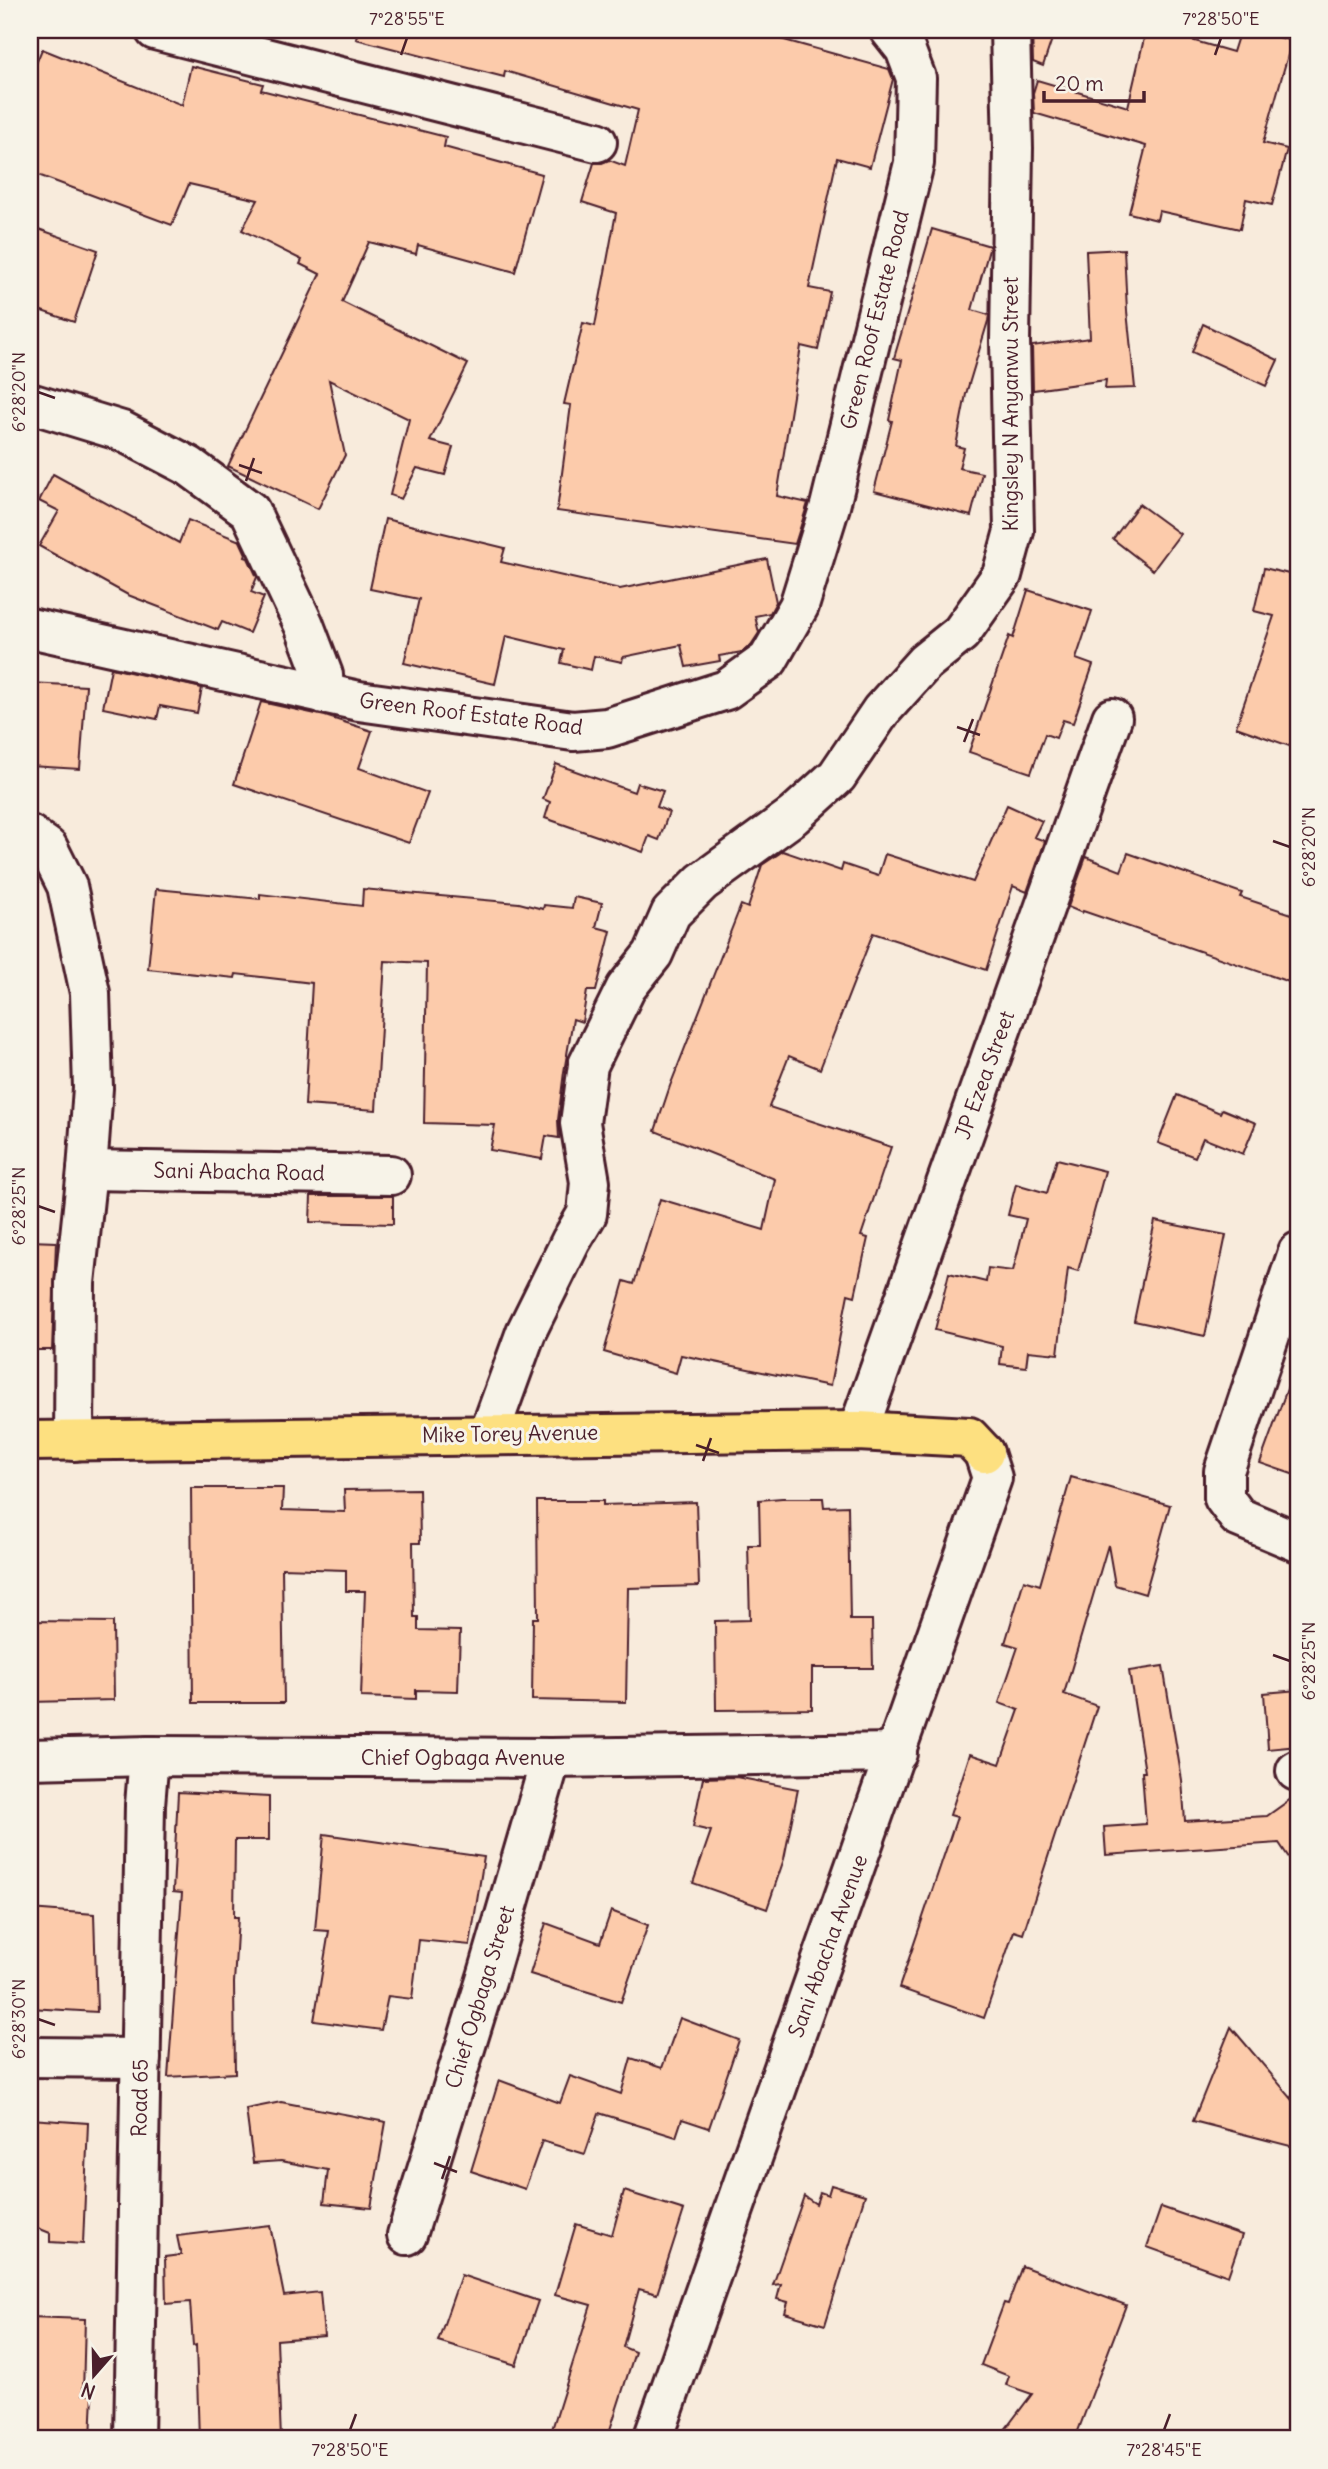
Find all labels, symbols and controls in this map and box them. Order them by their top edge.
text: 7°28'55"E [369,7,445,30]
text: 7°28'50"E [1182,7,1260,30]
scale bar [1044,60,1144,104]
text: 20 m [1055,70,1104,97]
street label: Green Roof Estate Road [834,208,915,432]
street label: Kingsley N Anyanwu Street [997,277,1024,531]
text: 6°28'20"N [7,352,30,432]
street label: Green Roof Estate Road [358,686,584,741]
text: 6°28'20"N [1297,807,1320,887]
street label: JP Ezea Street [949,1007,1020,1143]
street label: Sani Abacha Road [153,1157,325,1186]
text: 6°28'25"N [7,1167,30,1245]
street label: Mike Torey Avenue [422,1418,598,1449]
text: 6°28'25"N [1297,1622,1320,1700]
street label: Chief Ogbaga Avenue [361,1744,565,1771]
street label: Sani Abacha Avenue [782,1851,873,2041]
street label: Chief Ogbaga Street [439,1902,520,2092]
text: 6°28'30"N [7,1979,30,2059]
street label: Road 65 [125,2059,154,2137]
north arrow [60,2340,130,2410]
text: N [78,2377,98,2404]
text: 7°28'50"E [311,2438,389,2461]
text: 7°28'45"E [1126,2438,1202,2461]

